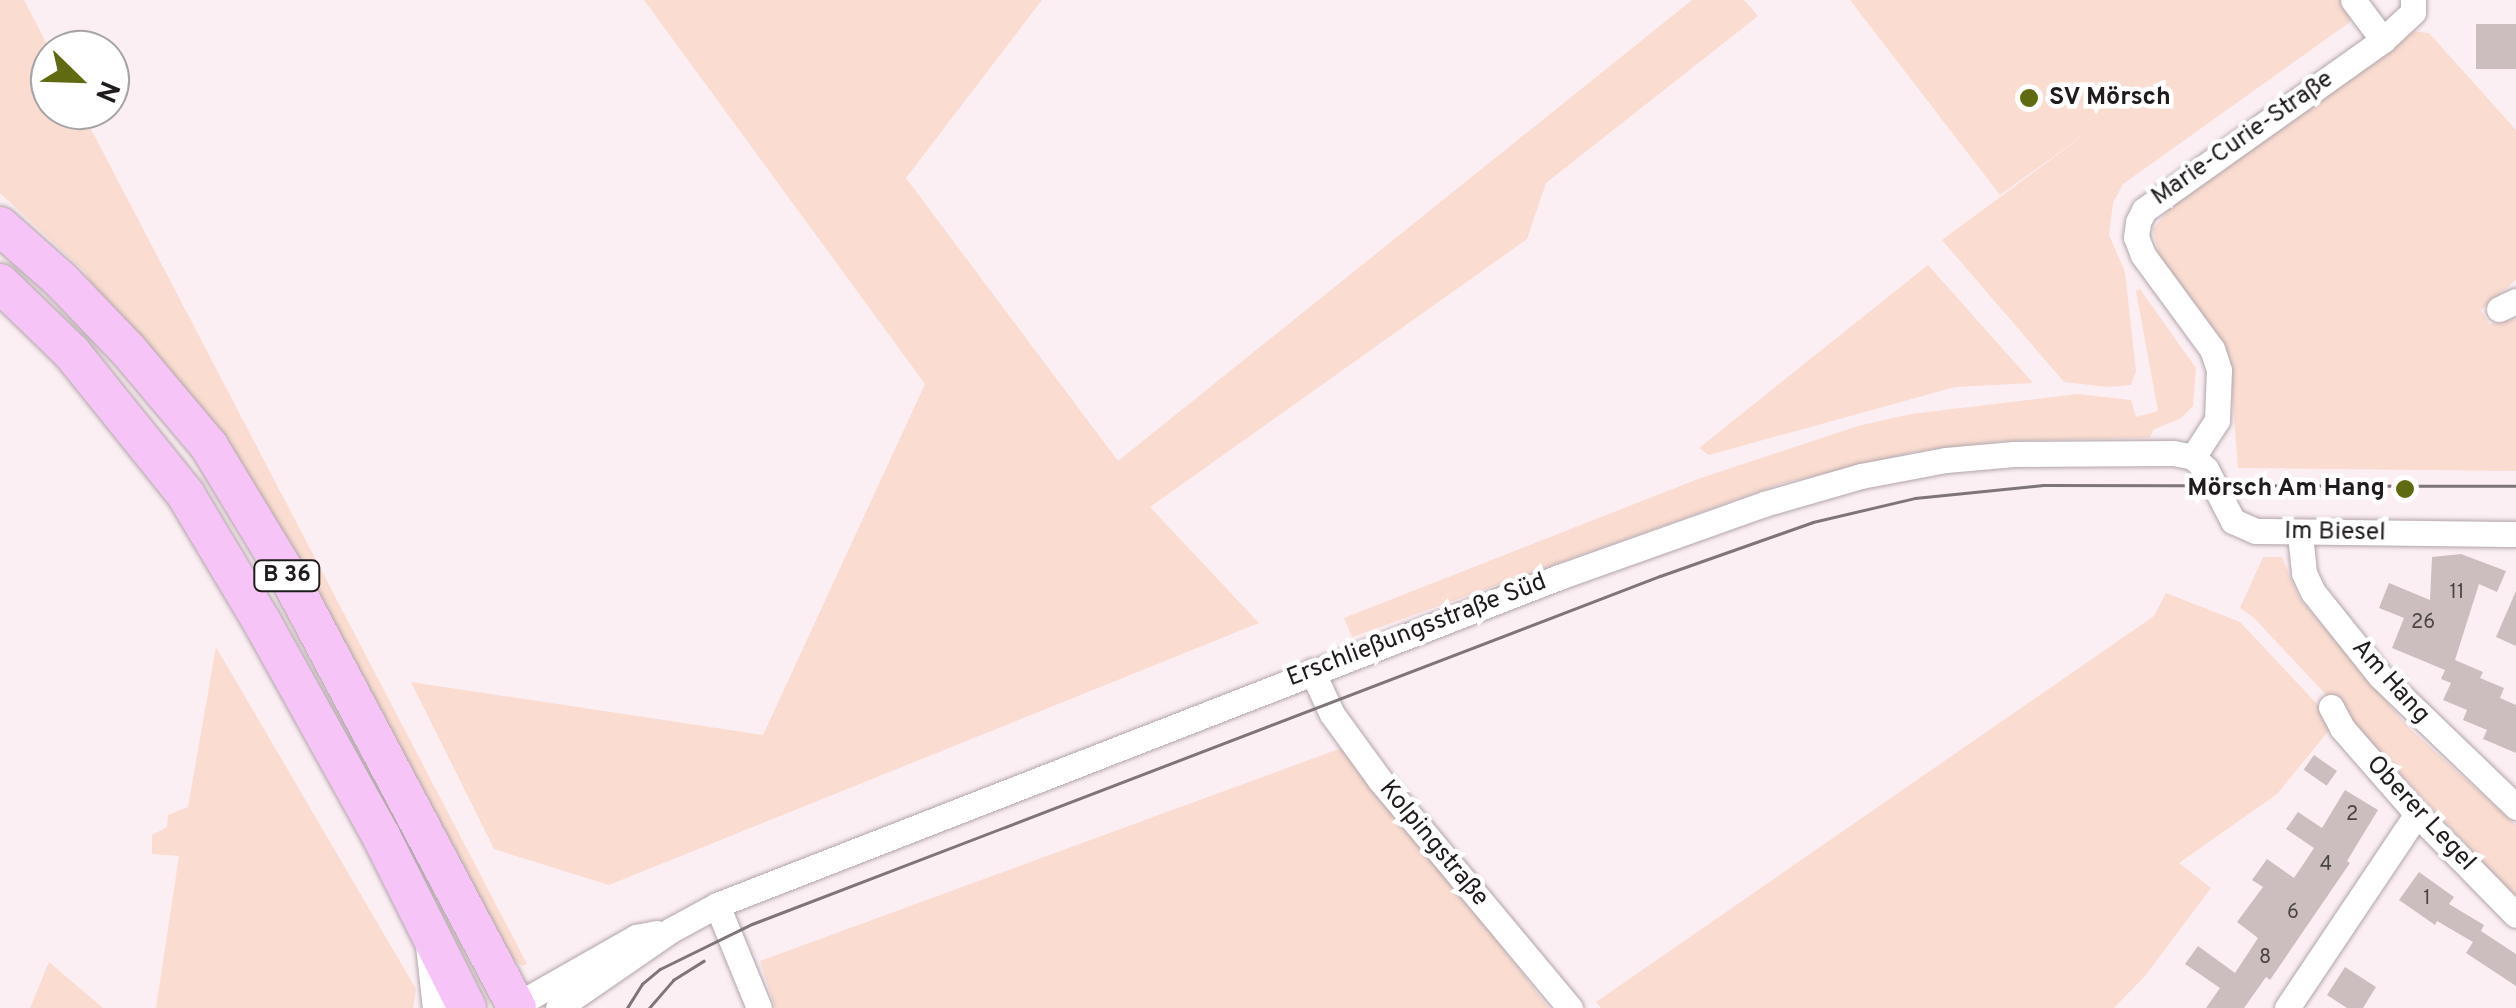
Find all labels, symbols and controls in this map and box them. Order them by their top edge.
north arrow [30,30,130,130]
street label: Marie-Curie-Straße [2146,65,2340,213]
text: N [85,75,126,107]
place label: SV Mörsch [2049,83,2172,113]
marker: SV Mörsch [2018,87,2040,109]
place label: Mörsch Am Hang [2186,474,2385,504]
marker: Mörsch Am Hang [2394,478,2416,500]
street label: Im Biesel [2284,517,2386,549]
road number: B 36 [252,559,322,593]
street label: Erschließungsstraße Süd [1283,568,1551,694]
house number: 11 [2450,581,2464,605]
house number: 26 [2411,611,2435,635]
street label: Am Hang [2344,634,2436,730]
street label: Oberer Legel [2359,750,2481,878]
street label: Kolpingstraße [1372,775,1494,913]
house number: 2 [2346,803,2358,827]
house number: 4 [2320,853,2332,877]
house number: 1 [2423,887,2431,911]
house number: 6 [2287,901,2299,925]
house number: 8 [2259,946,2271,970]

